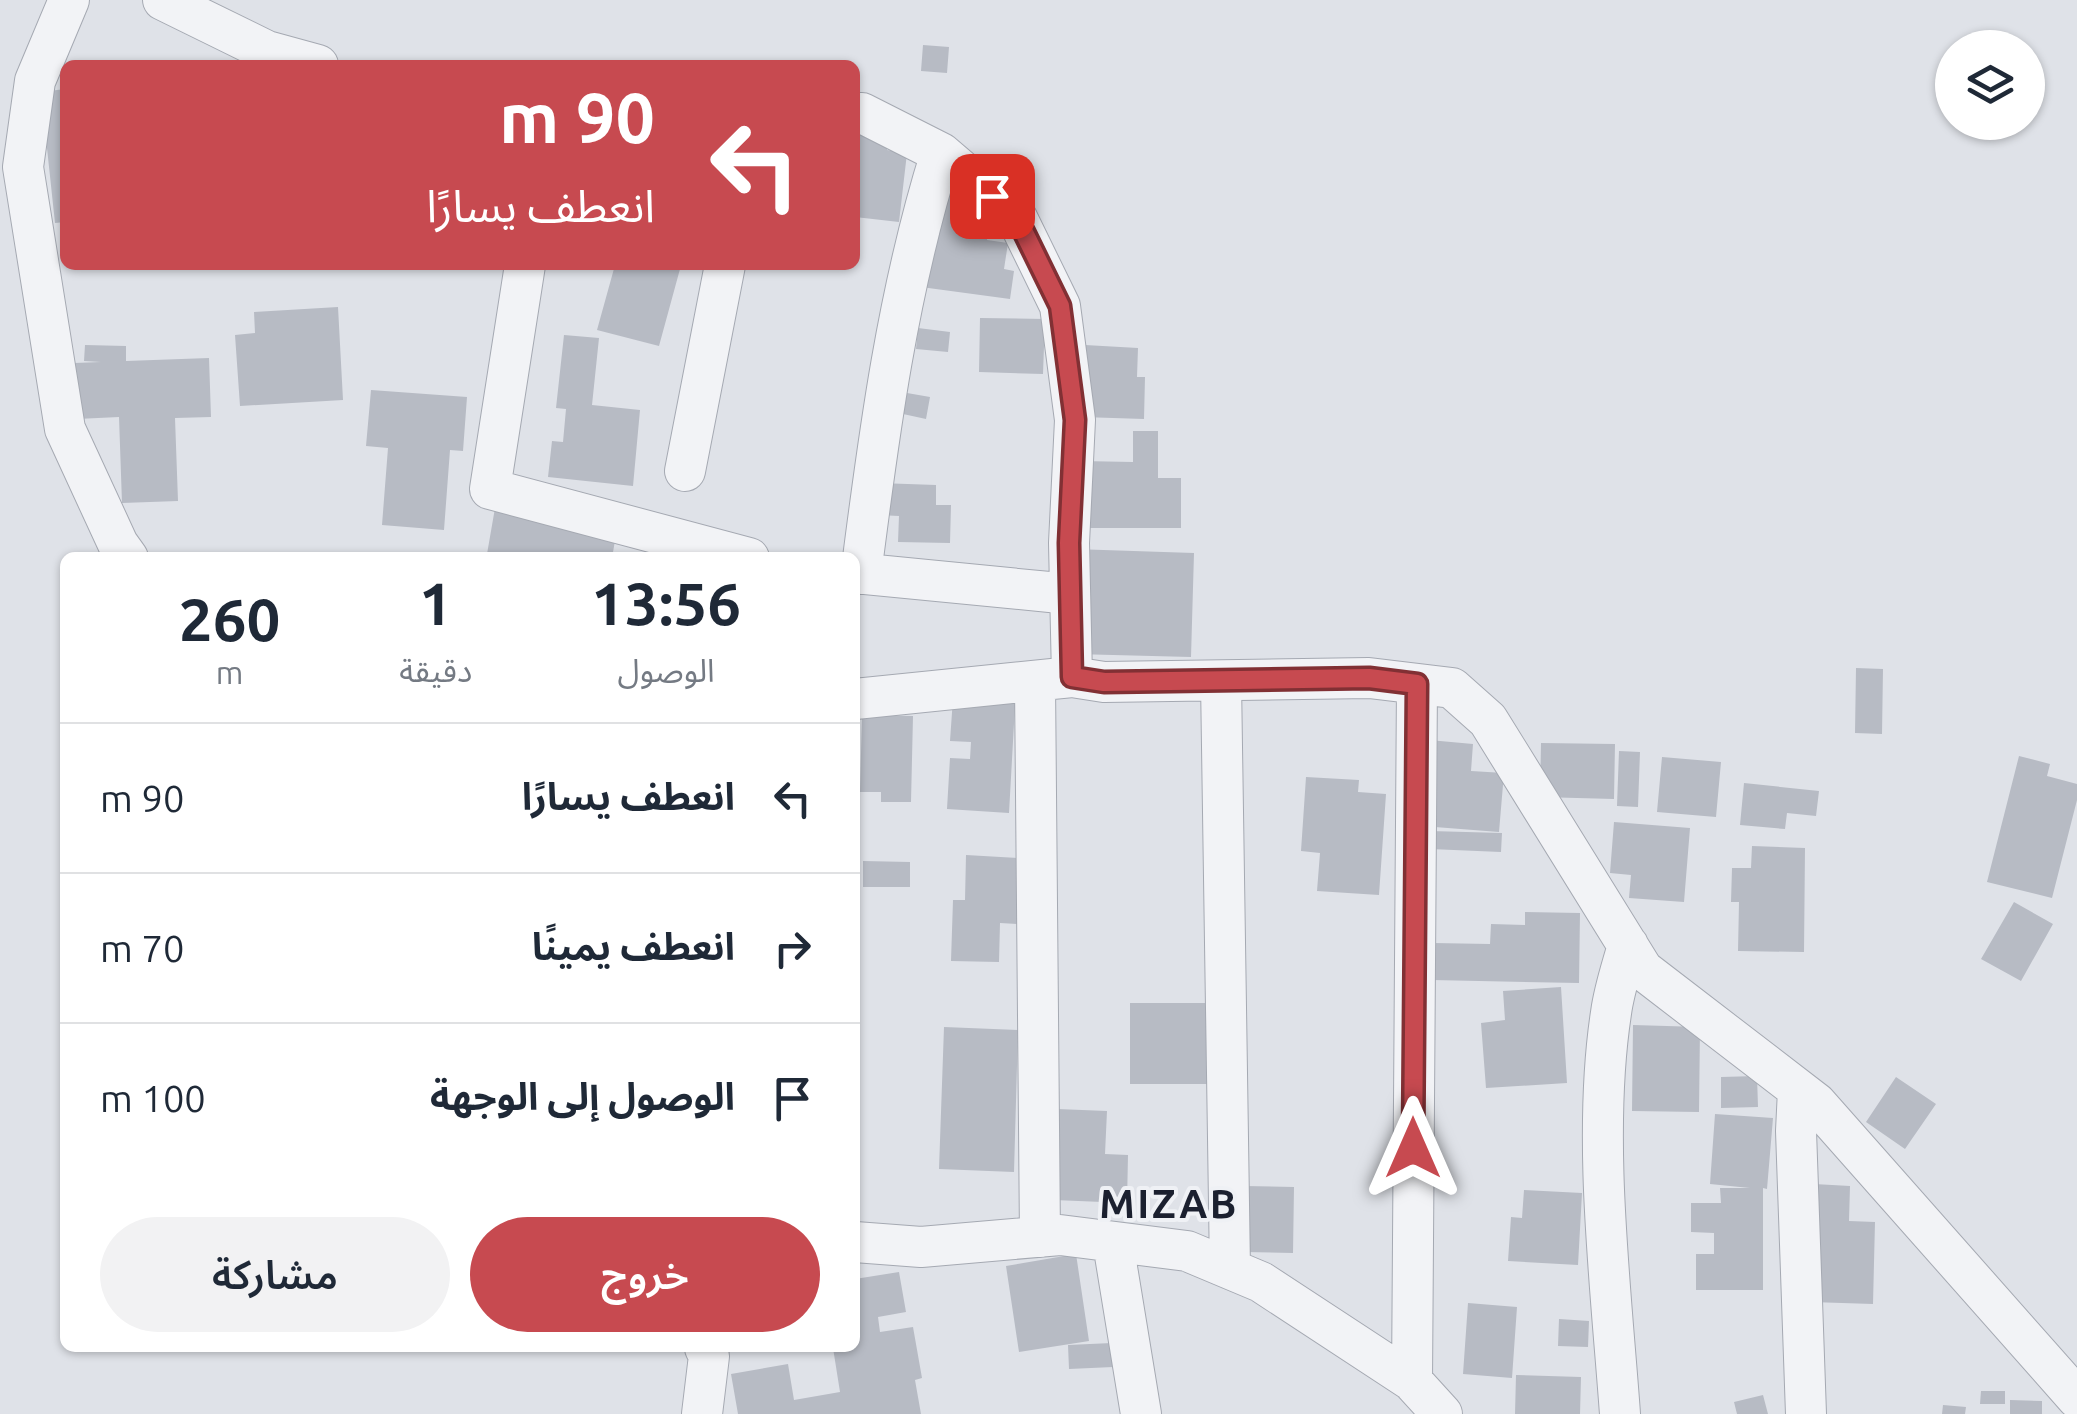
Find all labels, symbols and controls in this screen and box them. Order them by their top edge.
map controls [1935,30,2045,140]
button: layers [1935,30,2045,140]
text: 90 m [499,78,655,156]
icon: left [690,100,820,230]
pin [950,154,1035,239]
icon: arrive [965,169,1020,224]
text: انعطف يسارًا [426,180,655,231]
text: 1 [419,569,453,636]
text: 13:56 [591,569,741,636]
text: 260 [179,585,280,652]
text: دقيقة [399,652,472,688]
text: الوصول [617,652,715,688]
text: m [216,654,243,690]
icon: left [765,771,820,826]
text: انعطف يسارًا [522,775,735,817]
text: 90 m [100,777,184,819]
icon: right [765,921,820,976]
text: انعطف يمينًا [532,925,735,967]
text: 70 m [100,927,184,969]
icon: arrive [765,1071,820,1126]
text: الوصول إلى الوجهة [430,1075,735,1117]
text: 100 m [100,1077,206,1119]
position arrow [1361,1096,1465,1200]
district label: MIZAB [1099,1181,1239,1226]
button: مشاركة [100,1217,450,1332]
button: خروج [470,1217,820,1332]

